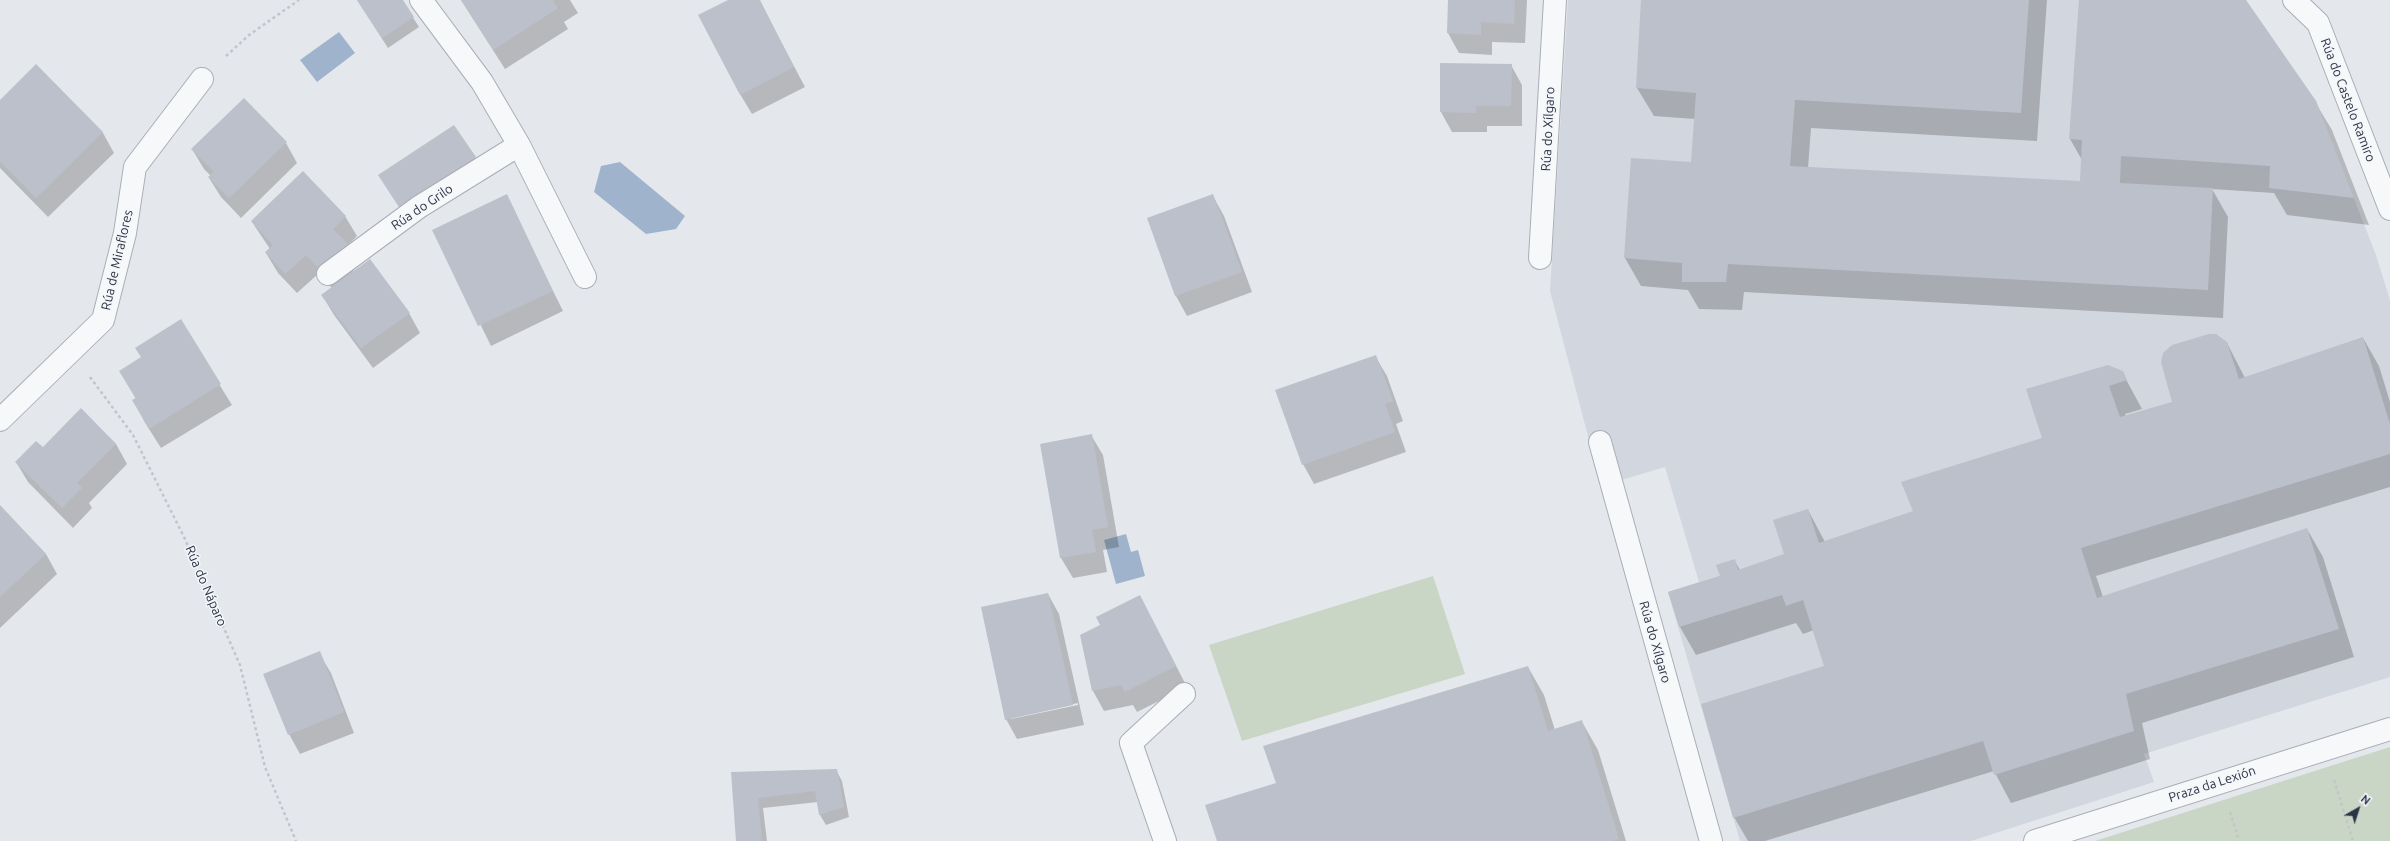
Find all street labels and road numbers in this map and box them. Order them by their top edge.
street label: Rúa do Castelo Ramiro [2317,36,2379,164]
street label: Rúa do Xílgaro [1538,86,1558,172]
street label: Rúa do Grilo [388,181,456,233]
street label: Rúa de Miraflores [98,208,136,312]
street label: Rúa do Náparo [182,543,230,629]
street label: Rúa do Xílgaro [1636,599,1674,685]
street label: Praza da Lexión [2166,763,2258,805]

